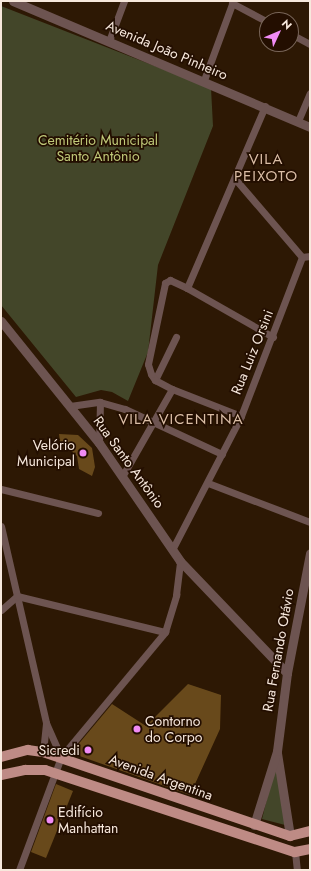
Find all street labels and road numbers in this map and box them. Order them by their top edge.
street label: Avenida João Pinheiro [104,17,230,83]
street label: Rua Luiz Orsini [227,307,277,397]
street label: Rua Santo Antônio [90,413,168,511]
street label: Rua Fernando Otávio [259,587,297,713]
street label: Avenida Argentina [107,750,215,804]

